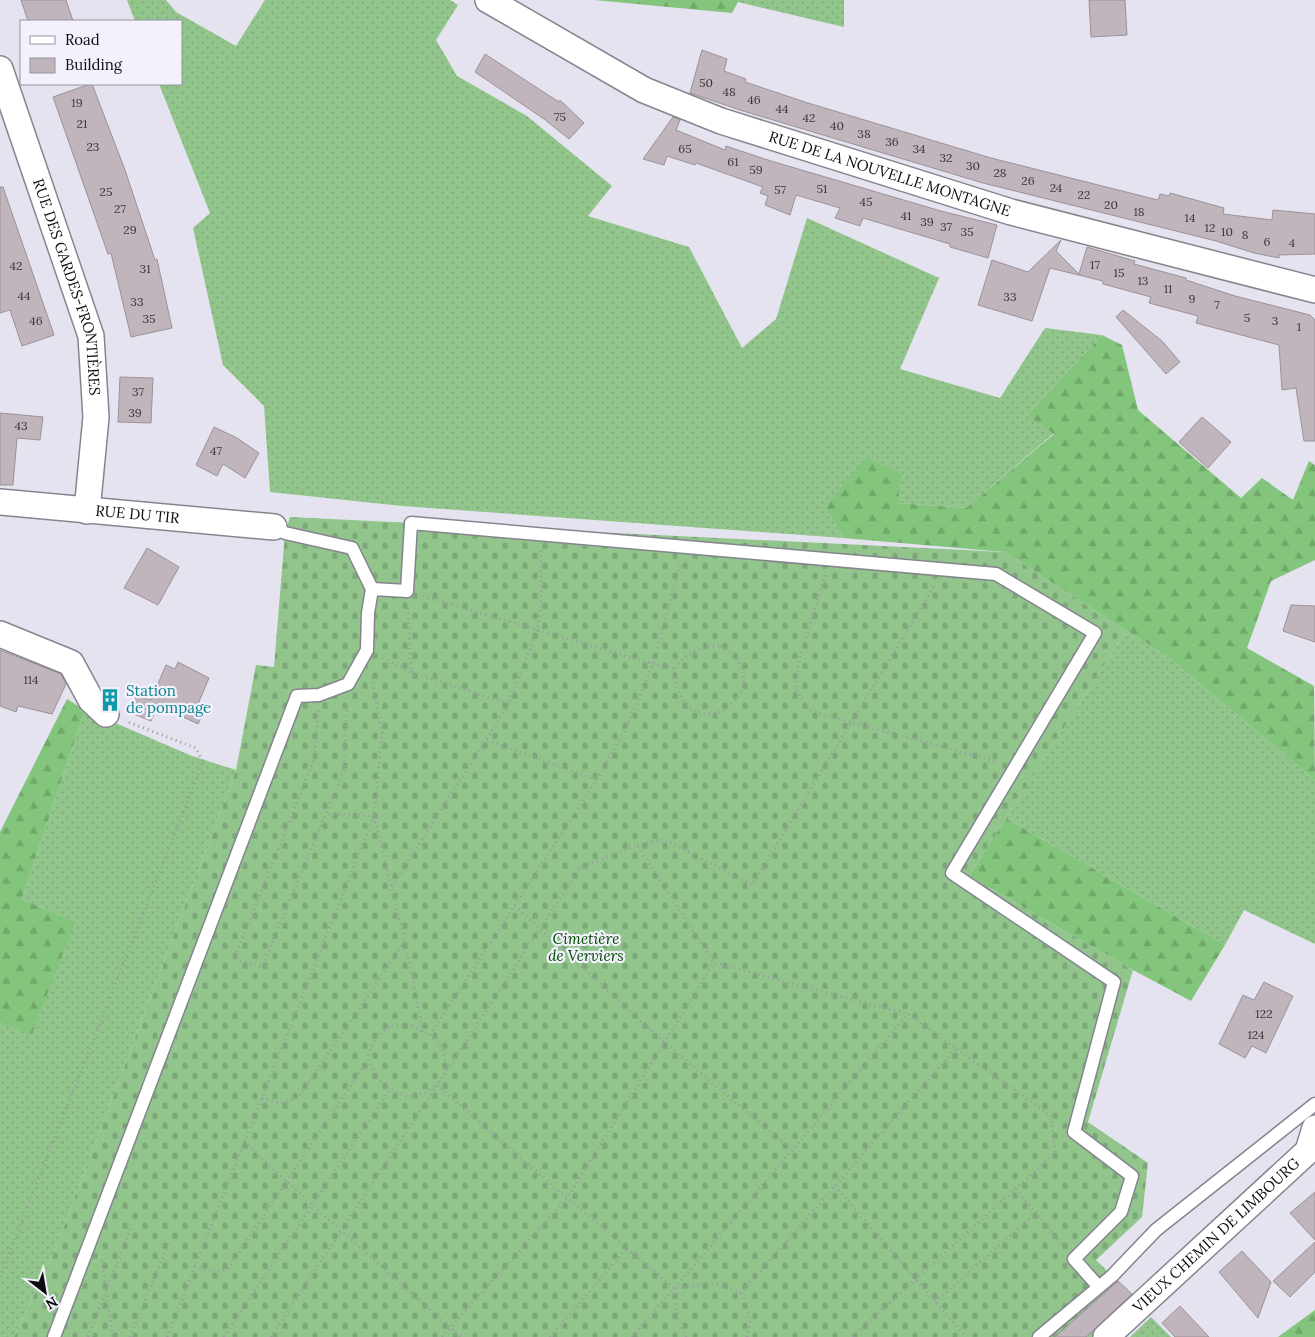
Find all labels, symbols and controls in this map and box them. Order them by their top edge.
legend [20,20,182,85]
text: Road [65,30,100,49]
text: Building [65,55,123,74]
house number: 50 [699,75,713,90]
house number: 48 [722,84,736,99]
house number: 46 [747,92,761,107]
house number: 19 [71,95,83,110]
house number: 44 [775,101,789,116]
house number: 75 [554,109,566,124]
house number: 42 [803,110,815,125]
house number: 21 [77,116,87,131]
house number: 40 [830,118,844,133]
house number: 38 [857,126,871,141]
street label: RUE DE LA NOUVELLE MONTAGNE [767,127,1013,220]
house number: 36 [885,134,899,149]
house number: 23 [87,139,100,154]
house number: 65 [678,141,692,156]
house number: 34 [912,141,926,156]
house number: 32 [939,150,953,165]
house number: 61 [727,154,739,169]
house number: 30 [966,158,980,173]
house number: 59 [749,162,763,177]
house number: 28 [993,165,1007,180]
house number: 26 [1021,173,1035,188]
street label: RUE DES GARDES-FRONTIÈRES [29,176,105,396]
house number: 24 [1050,180,1063,195]
house number: 51 [817,181,827,196]
house number: 57 [774,182,787,197]
house number: 25 [100,184,112,199]
house number: 22 [1078,187,1090,202]
house number: 45 [859,194,873,209]
house number: 20 [1104,197,1118,212]
house number: 27 [114,201,126,216]
house number: 18 [1133,204,1145,219]
house number: 41 [901,208,911,223]
house number: 14 [1185,210,1196,225]
house number: 39 [920,214,934,229]
house number: 37 [940,219,952,234]
house number: 12 [1205,220,1215,235]
house number: 29 [123,222,137,237]
house number: 35 [960,224,974,239]
house number: 10 [1221,224,1233,239]
house number: 8 [1242,227,1249,242]
house number: 6 [1264,234,1271,249]
house number: 4 [1289,235,1296,250]
house number: 17 [1090,257,1100,272]
house number: 42 [10,258,22,273]
house number: 31 [139,261,151,276]
house number: 15 [1114,265,1124,280]
house number: 13 [1137,273,1149,288]
house number: 11 [1164,281,1172,296]
house number: 44 [17,288,31,303]
house number: 33 [1003,289,1017,304]
house number: 9 [1189,291,1196,306]
house number: 33 [130,294,144,309]
house number: 7 [1214,297,1220,312]
house number: 5 [1244,310,1250,325]
house number: 35 [142,311,156,326]
house number: 46 [29,313,43,328]
house number: 3 [1272,313,1279,328]
house number: 1 [1297,319,1301,334]
house number: 37 [132,384,144,399]
house number: 39 [128,405,142,420]
house number: 43 [14,418,28,433]
house number: 47 [210,443,222,458]
street label: RUE DU TIR [95,501,181,527]
house number: 114 [23,672,39,687]
place label: Station de pompage [126,681,211,717]
building icon: Station de pompage [97,687,123,713]
park label: Cimetière de Verviers [548,929,624,965]
house number: 122 [1255,1006,1273,1021]
house number: 124 [1247,1027,1265,1042]
street label: VIEUX CHEMIN DE LIMBOURG [1128,1153,1304,1317]
north arrow [20,1267,70,1317]
text: N [42,1293,61,1314]

